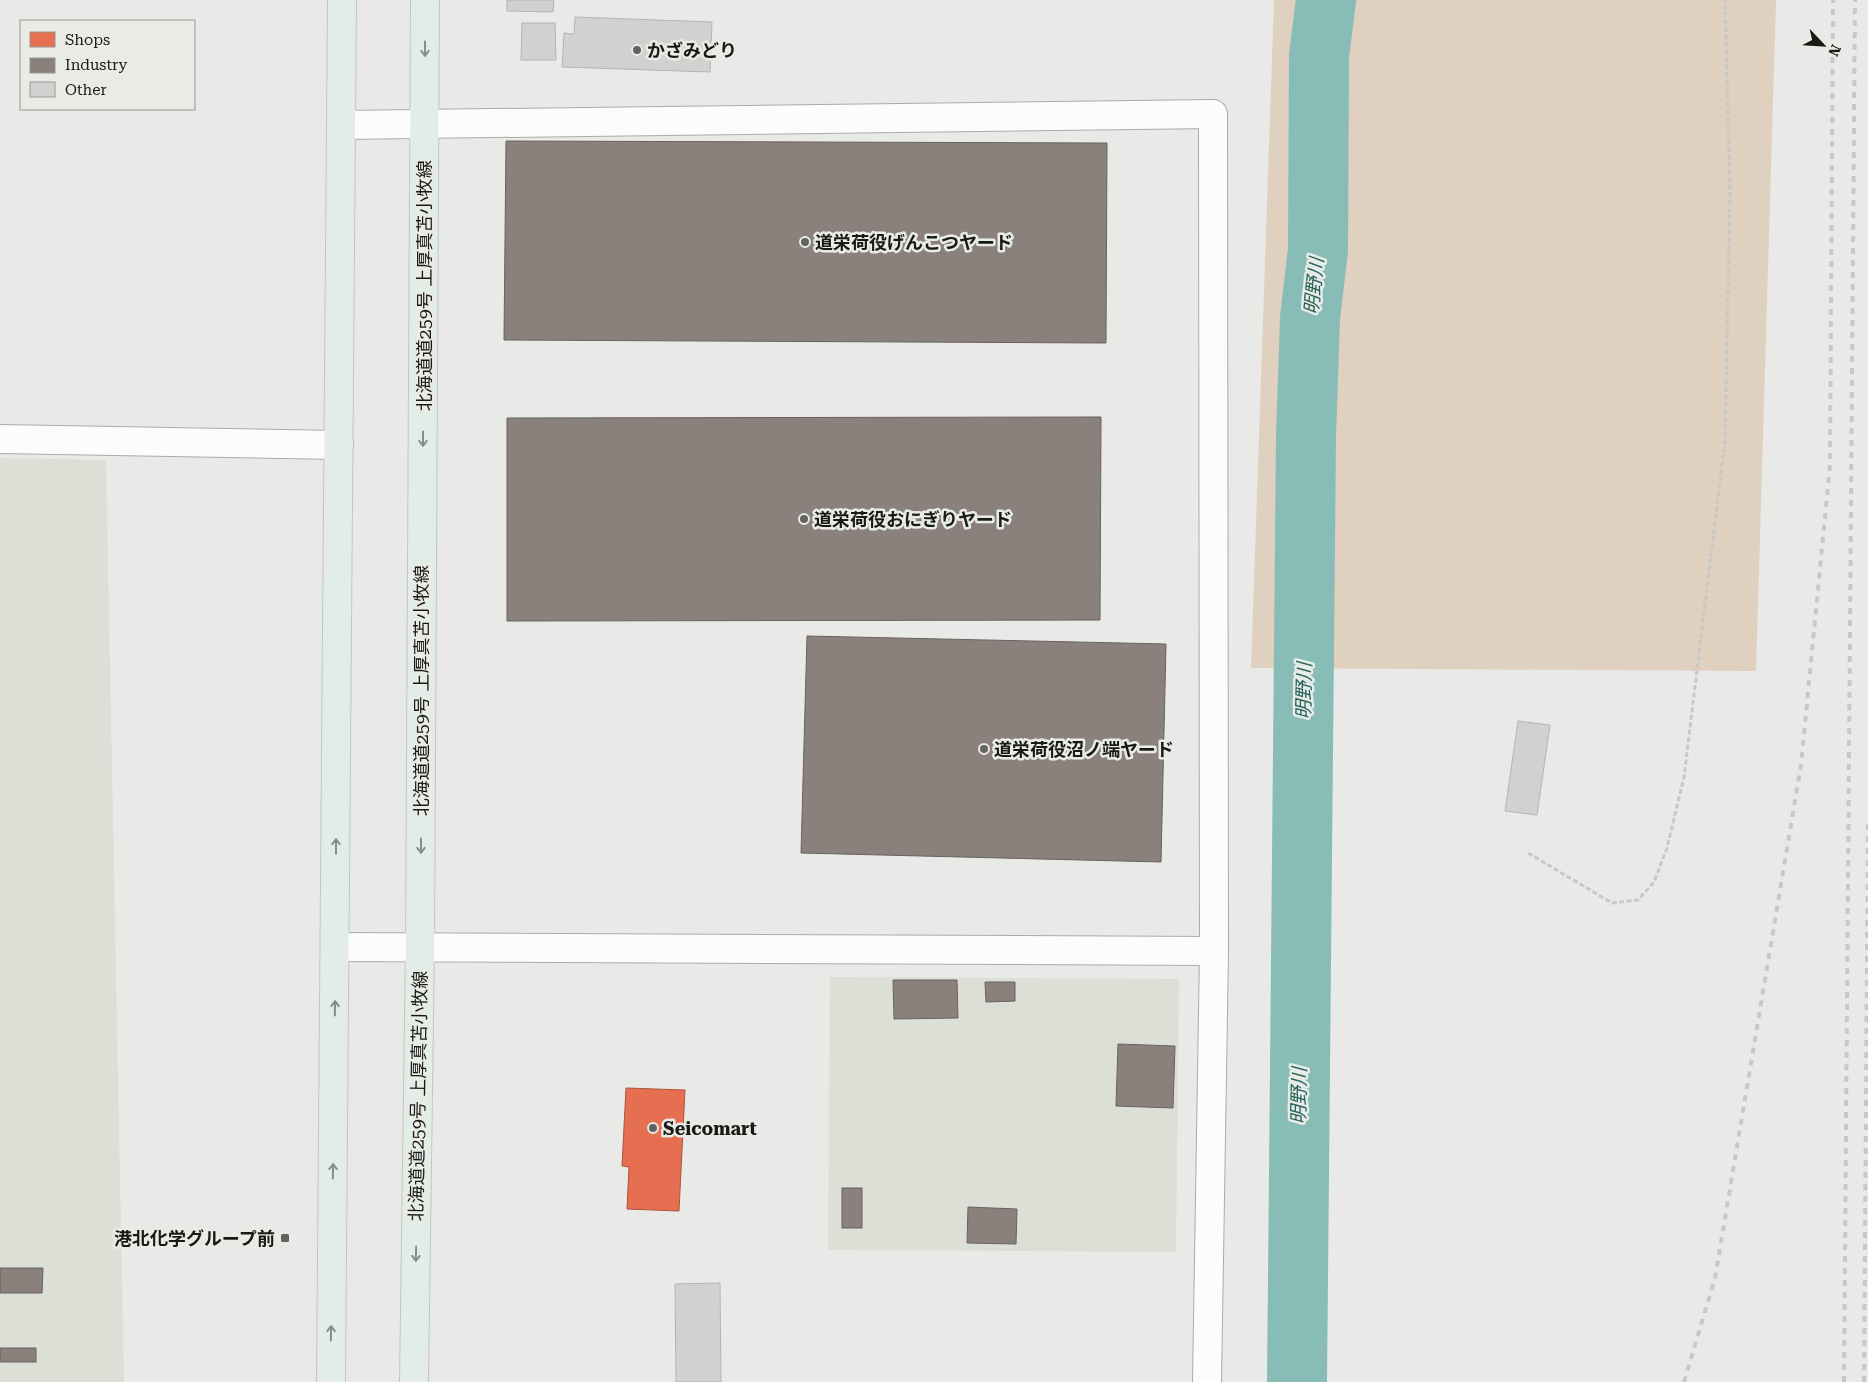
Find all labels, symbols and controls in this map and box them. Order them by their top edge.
legend [20,20,195,110]
north arrow [1798,20,1848,70]
text: Shops [65,31,110,49]
one-way arrow [420,40,430,56]
place label: かざみどり [647,40,737,61]
text: N [1825,42,1844,59]
marker: かざみどり [631,44,643,56]
text: Industry [65,56,127,74]
text: Other [65,81,107,99]
street label: 北海道道259号 上厚真苫小牧線 [414,161,435,411]
place label: 道栄荷役げんこつヤード [815,232,1013,253]
marker: 道栄荷役げんこつヤード [799,236,811,248]
water label: 明野川 [1300,254,1329,316]
one-way arrow [418,430,428,446]
place label: 道栄荷役おにぎりヤード [814,509,1012,530]
marker: 道栄荷役おにぎりヤード [798,513,810,525]
street label: 北海道道259号 上厚真苫小牧線 [411,566,432,816]
water label: 明野川 [1292,660,1316,720]
place label: 道栄荷役沼ノ端ヤード [994,739,1174,760]
marker: 道栄荷役沼ノ端ヤード [978,743,990,755]
one-way arrow [331,838,341,854]
one-way arrow [416,838,426,854]
street label: 北海道道259号 上厚真苫小牧線 [405,970,431,1222]
one-way arrow [330,1001,340,1017]
water label: 明野川 [1287,1065,1311,1125]
place label: Seicomart [663,1118,757,1139]
marker: Seicomart [647,1122,659,1134]
one-way arrow [328,1163,338,1180]
place label: 港北化学グループ前 [114,1228,275,1249]
marker: 港北化学グループ前 [279,1232,291,1244]
one-way arrow [411,1245,421,1261]
one-way arrow [326,1326,336,1342]

